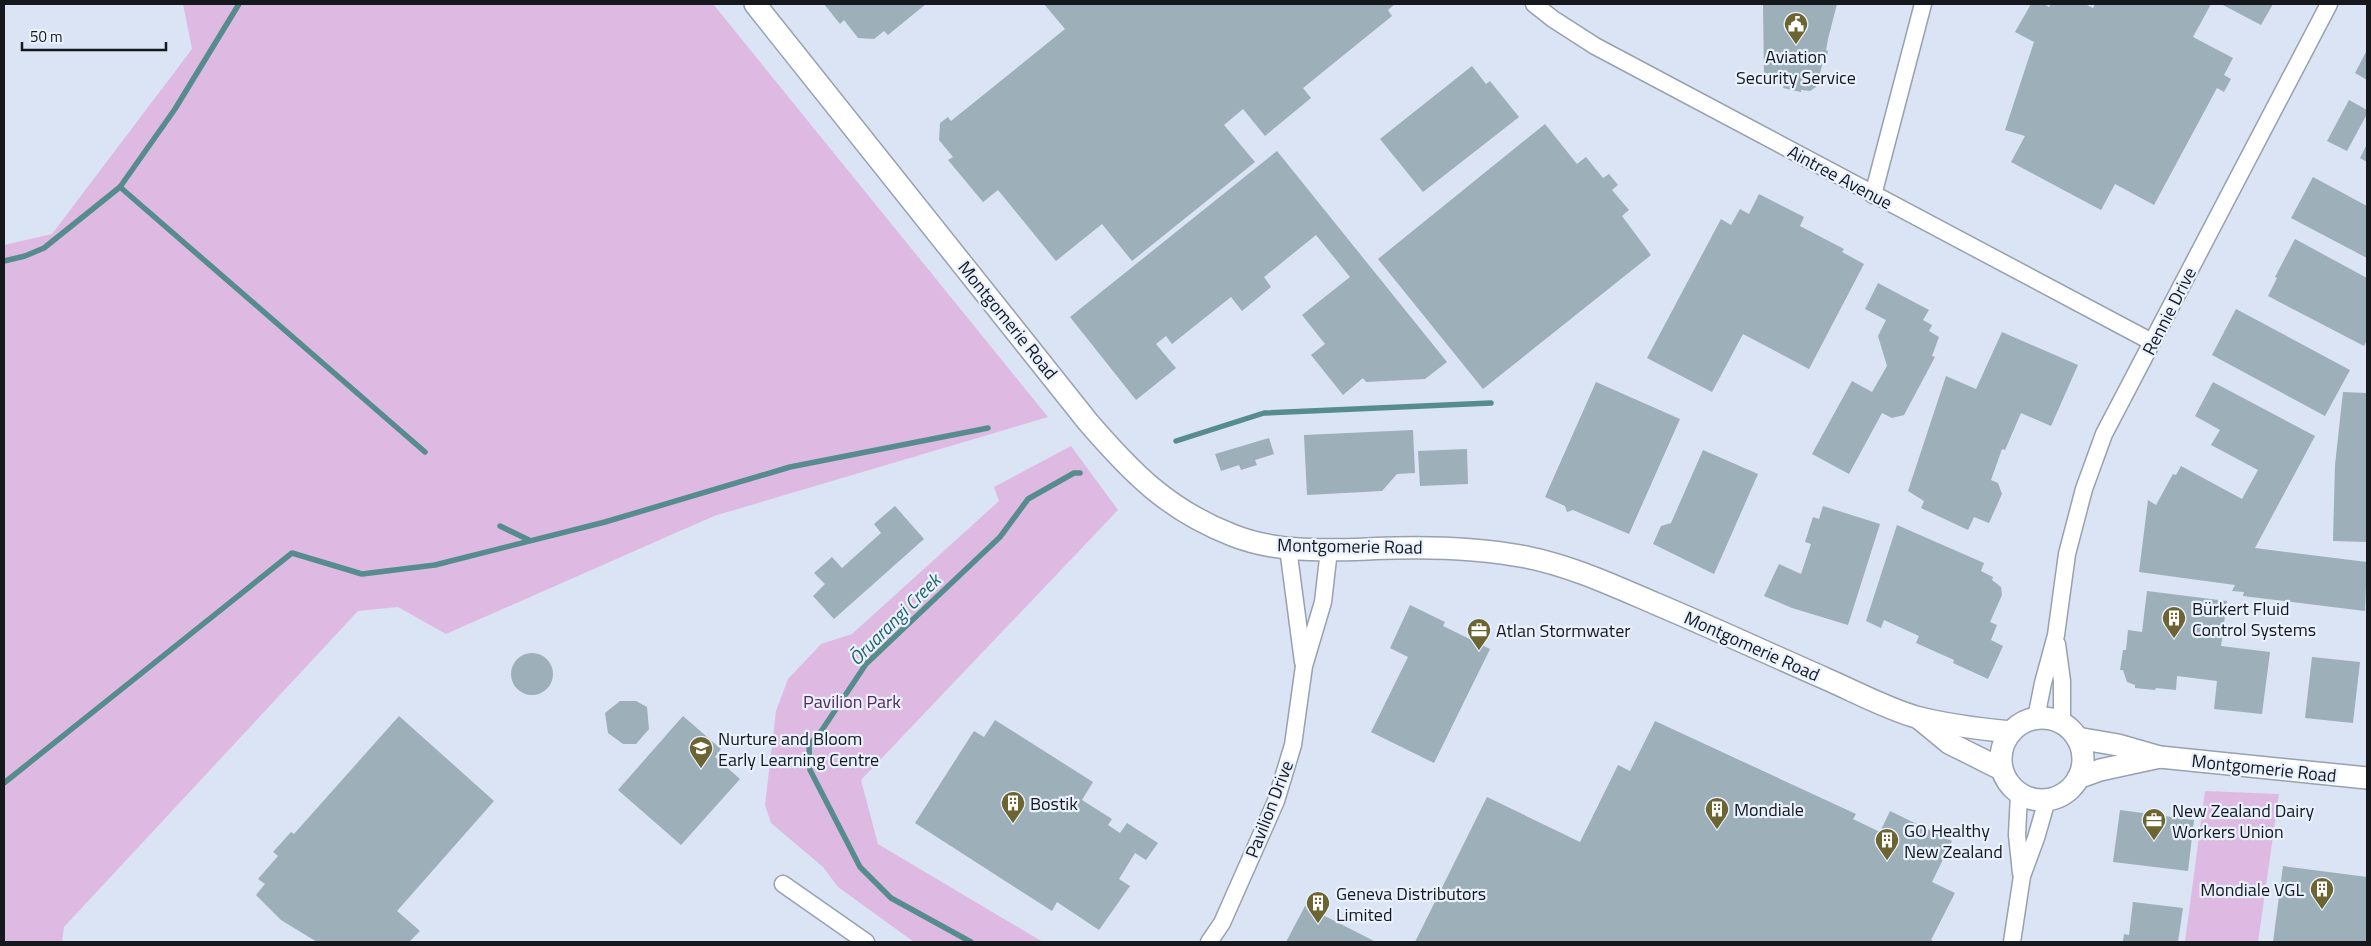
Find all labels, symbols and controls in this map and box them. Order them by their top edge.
public building icon: Aviation Security Service [1783,11,1809,45]
scale bar [22,20,166,52]
text: 50 m [30,25,63,48]
place label: Aviation Security Service [1736,43,1856,91]
street label: Aintree Avenue [1783,138,1897,216]
street label: Montgomerie Road [952,255,1064,385]
street label: Rennie Drive [2135,262,2203,360]
street label: Montgomerie Road [1277,531,1423,561]
water label: Ōruarangi Creek [841,565,948,672]
place label: Bürkert Fluid Control Systems [2192,595,2316,643]
street label: Montgomerie Road [1680,604,1824,688]
building icon: Bürkert Fluid Control Systems [2161,605,2187,639]
office icon: Atlan Stormwater [1466,617,1492,651]
place label: Atlan Stormwater [1496,617,1630,644]
park label: Pavilion Park [803,688,901,715]
place label: Nurture and Bloom Early Learning Centre [718,725,879,773]
school or university icon: Nurture and Bloom Early Learning Centre [688,735,714,769]
street label: Montgomerie Road [2190,747,2338,789]
street label: Pavilion Drive [1238,756,1300,862]
building icon: Bostik [1000,790,1026,824]
place label: Bostik [1030,790,1078,817]
building icon: Mondiale [1704,796,1730,830]
place label: Mondiale [1734,796,1804,823]
place label: New Zealand Dairy Workers Union [2172,797,2314,845]
office icon: New Zealand Dairy Workers Union [2141,807,2167,841]
place label: GO Healthy New Zealand [1904,817,2003,865]
building icon: GO Healthy New Zealand [1874,827,1900,861]
place label: Mondiale VGL [2200,876,2304,903]
building icon: Mondiale VGL [2309,876,2335,910]
place label: Geneva Distributors Limited [1336,880,1486,928]
building icon: Geneva Distributors Limited [1305,890,1331,924]

